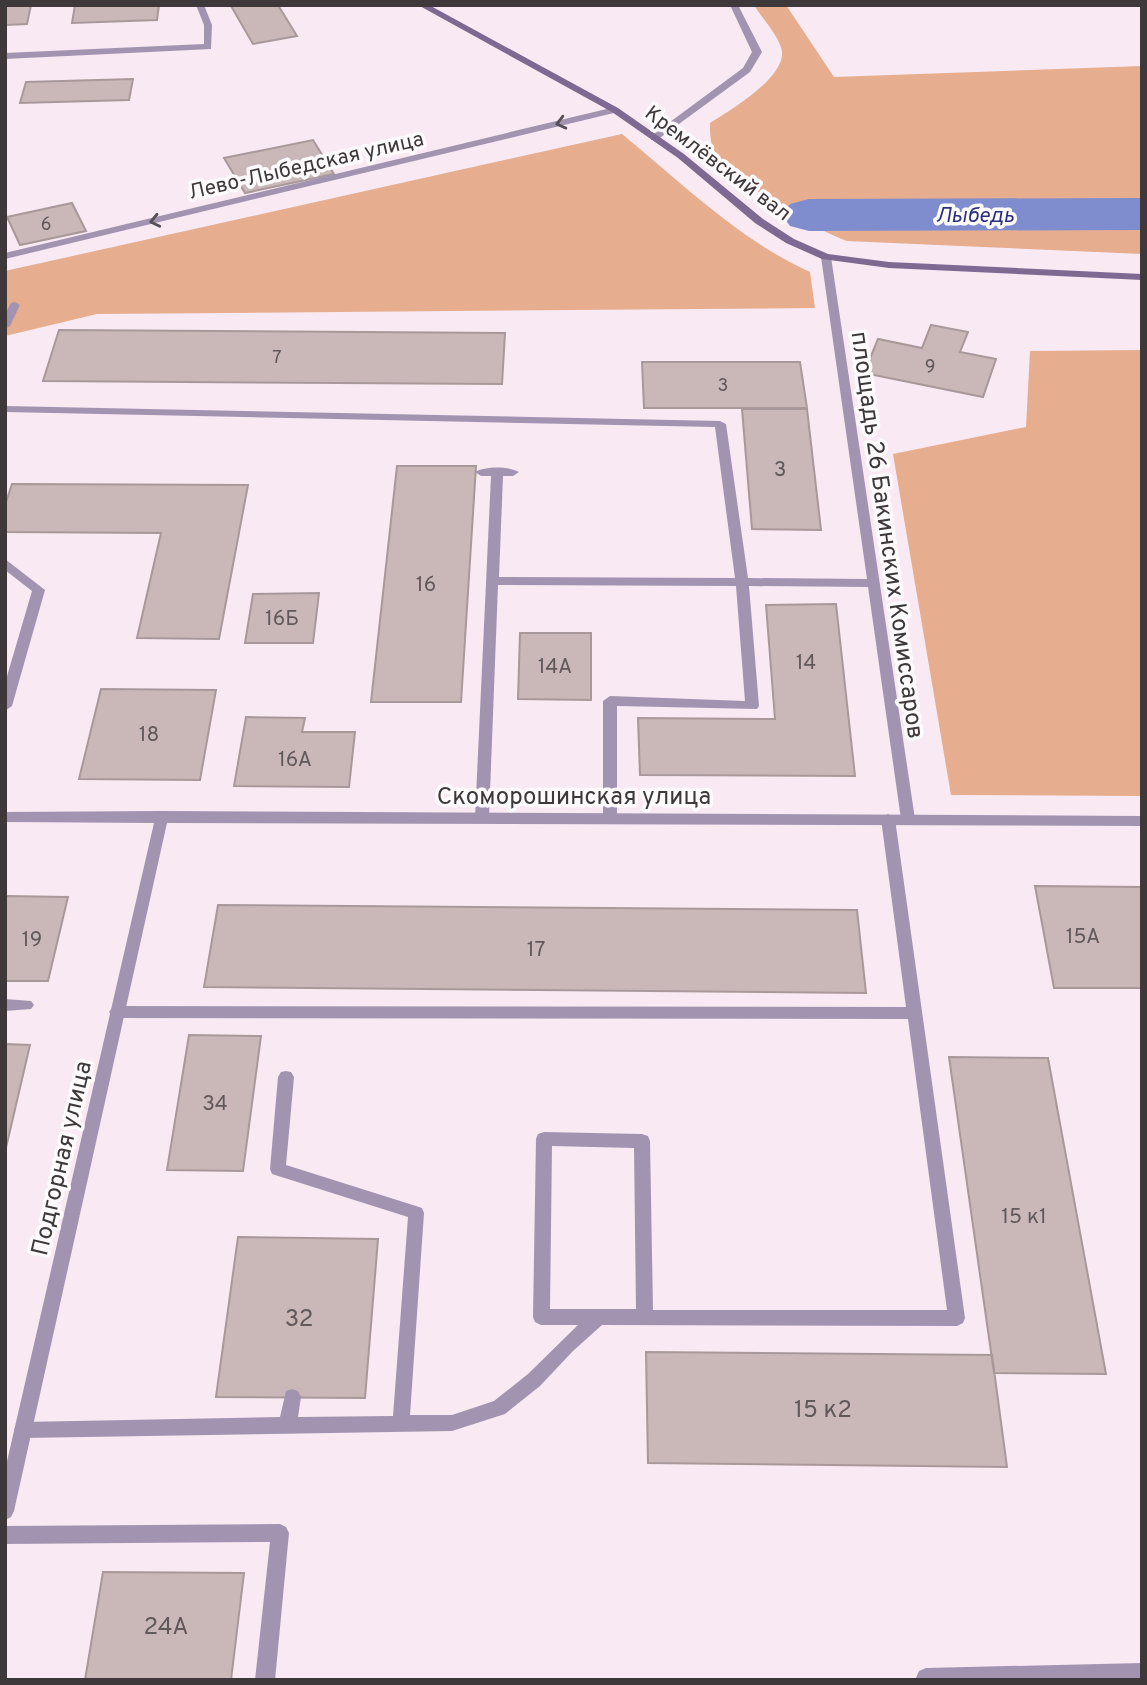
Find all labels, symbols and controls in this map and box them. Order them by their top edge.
street label: Кремлёвский вал [639,100,796,228]
one-way arrow [555,115,567,129]
street label: Лево-Лыбедская улица [186,126,427,207]
water label: Лыбедь [936,203,1014,230]
one-way arrow [150,212,162,227]
house number: 6 [41,214,51,237]
street label: площадь 26 Бакинских Комиссаров [843,330,929,741]
house number: 7 [272,347,282,370]
house number: 9 [925,356,935,379]
house number: 3 [718,375,728,398]
house number: 3 [774,457,786,484]
house number: 16 [416,572,436,599]
house number: 16Б [265,606,299,633]
house number: 14 [796,650,816,677]
house number: 14А [538,654,572,681]
house number: 18 [139,722,159,749]
house number: 16А [278,747,312,774]
street label: Скоморошинская улица [437,783,711,813]
house number: 15А [1066,924,1100,951]
house number: 19 [22,927,42,954]
house number: 17 [527,937,545,964]
street label: Подгорная улица [26,1058,100,1259]
house number: 34 [202,1091,228,1118]
house number: 15 к1 [1001,1204,1047,1231]
house number: 32 [285,1305,313,1335]
house number: 15 к2 [794,1396,852,1426]
house number: 24А [143,1613,189,1643]

